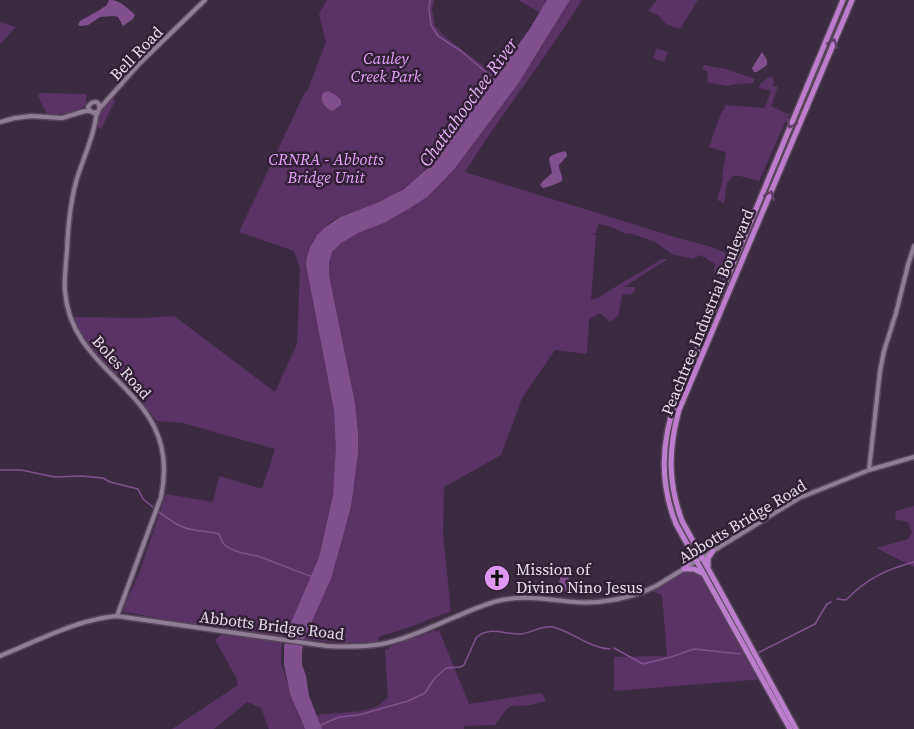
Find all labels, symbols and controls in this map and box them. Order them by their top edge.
street label: Bell Road [105,21,167,85]
water label: Chattahoochee River [413,32,524,172]
one-way arrow [826,39,838,50]
park label: Cauley Creek Park [351,47,422,87]
one-way arrow [786,118,798,129]
park label: CRNRA - Abbotts Bridge Unit [268,148,384,188]
one-way arrow [763,190,775,201]
street label: Peachtree Industrial Boulevard [655,206,759,418]
street label: Boles Road [88,330,156,404]
street label: Abbotts Bridge Road [674,474,810,568]
place label: Mission of Divino Nino Jesus [516,558,643,598]
church icon: Mission of Divino Nino Jesus [482,563,512,593]
street label: Abbotts Bridge Road [198,605,346,645]

